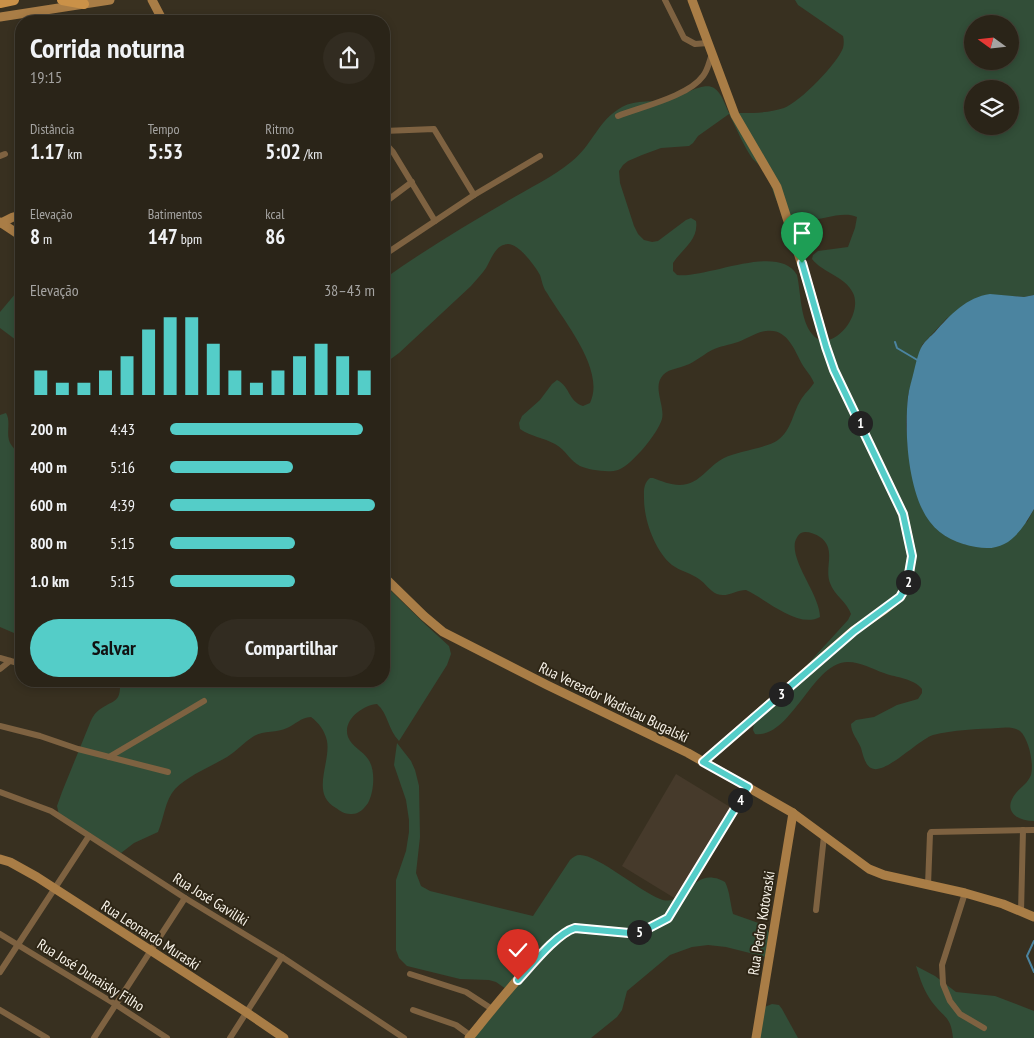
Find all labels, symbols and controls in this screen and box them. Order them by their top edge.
north arrow [964,15,1019,70]
map controls [964,15,1019,135]
text: Corrida noturna [30,29,185,66]
button: share [323,32,375,84]
text: 19:15 [30,67,62,87]
button: layers [964,80,1019,135]
text: Distância [30,120,74,138]
text: Tempo [148,120,180,138]
text: Ritmo [265,120,294,138]
text: 1.17 [30,138,65,165]
text: 5:53 [148,138,183,165]
text: 5:02 [265,138,301,165]
text: km [65,145,82,163]
text: /km [301,145,322,163]
text: Elevação [30,205,72,223]
text: Batimentos [148,205,202,223]
text: kcal [265,205,284,223]
pin [781,212,823,263]
icon: arrive [788,219,816,247]
text: 8 [30,223,40,250]
text: 147 [148,223,178,250]
text: 86 [265,223,285,250]
text: m [40,230,52,248]
text: bpm [178,230,202,248]
text: Elevação [30,280,79,300]
text: 38–43 m [324,280,375,300]
pin: 1 [848,410,872,436]
text: 1 [857,414,864,432]
text: 200 m [30,419,67,439]
text: 4:43 [110,419,135,439]
text: 400 m [30,457,67,477]
text: 5:16 [110,457,135,477]
text: 600 m [30,495,67,515]
text: 4:39 [110,495,135,515]
text: 800 m [30,533,67,553]
text: 5:15 [110,533,135,553]
pin: 2 [896,570,920,594]
text: 1.0 km [30,571,69,591]
text: 5:15 [110,571,135,591]
text: 2 [905,573,912,591]
button: Salvar [30,619,198,677]
button: Compartilhar [208,619,375,677]
street label: Rua Vereador Wadislau Bugalski [536,657,692,747]
pin: 3 [768,682,794,706]
text: 3 [778,685,785,703]
pin: 4 [728,788,752,812]
text: 4 [737,791,744,809]
street label: Rua José Gaviliki [170,868,252,930]
street label: Rua Pedro Kotovaski [743,870,779,976]
street label: Rua Leonardo Muraski [98,896,204,974]
pin: 5 [626,920,652,944]
text: 5 [636,923,643,941]
pin [497,929,539,980]
street label: Rua José Dunaisky Filho [34,934,148,1016]
icon: check [504,936,532,964]

